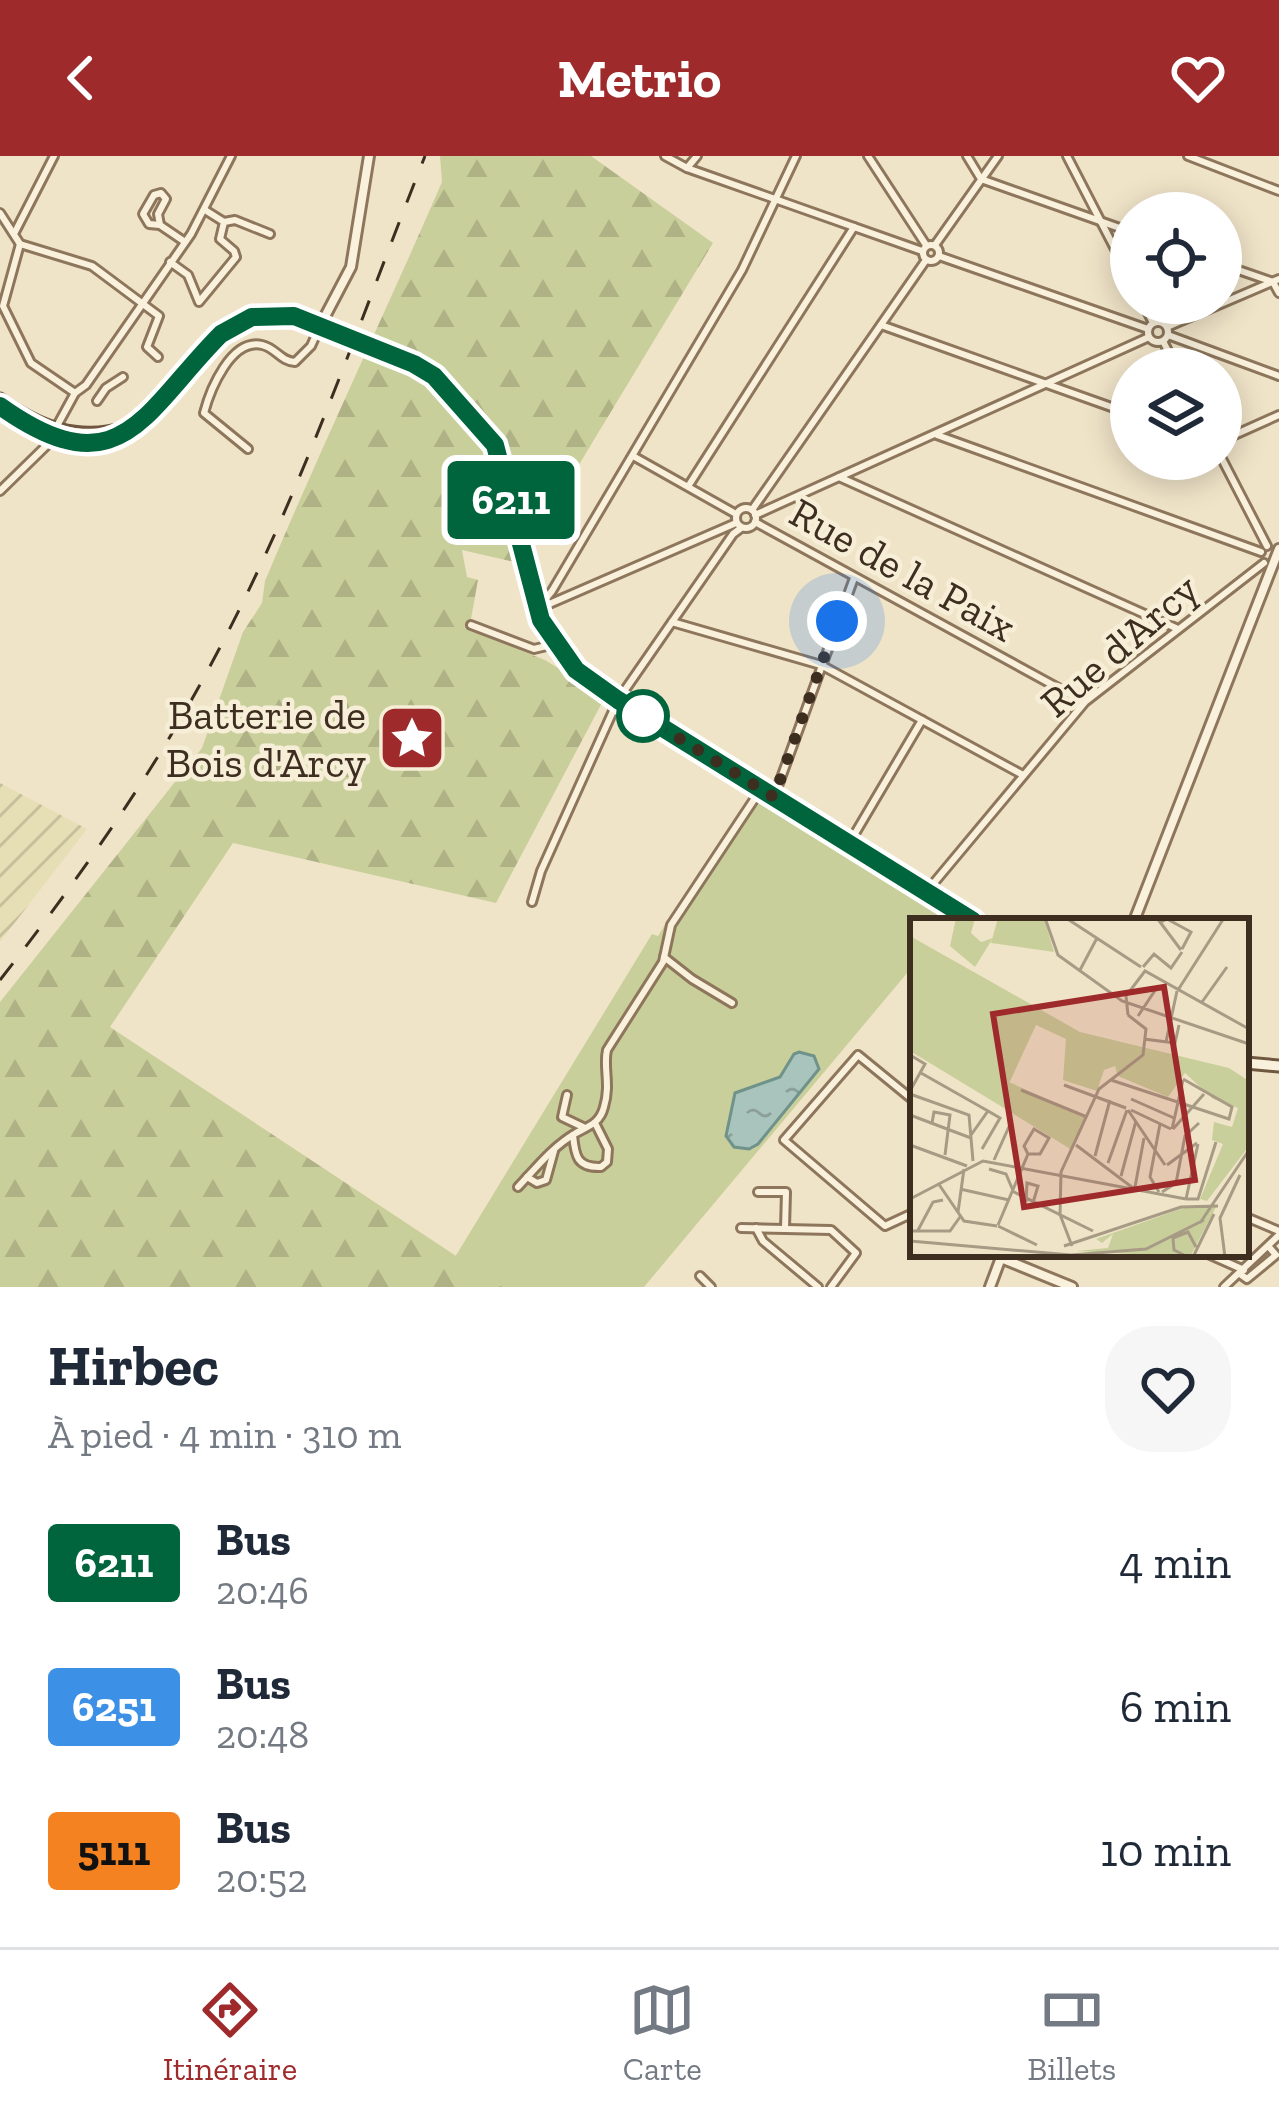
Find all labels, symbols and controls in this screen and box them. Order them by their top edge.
icon: back [48,45,114,111]
icon: heart [1165,45,1231,111]
text: Metrio [558,46,721,111]
map controls [1110,192,1242,480]
button: locate [1110,192,1242,324]
button: layers [1110,348,1242,480]
line badge: 6211 [427,461,595,539]
text: 6211 [471,474,551,525]
street label: Rue de la Paix [781,487,1024,652]
street label: Rue d'Arcy [1030,563,1209,728]
your location [807,591,867,651]
place label: Batterie de Bois d'Arcy [166,689,367,788]
unlabelled marker [618,691,668,741]
place icon: Batterie de Bois d'Arcy [377,703,447,773]
inset map [910,918,1249,1257]
button: heart [1105,1326,1231,1452]
text: Hirbec [48,1331,219,1400]
text: À pied · 4 min · 310 m [48,1411,401,1458]
text: Bus [216,1513,291,1567]
text: 4 min [1119,1536,1231,1590]
text: 6211 [74,1537,154,1588]
text: 20:46 [216,1567,309,1614]
text: Bus [216,1657,291,1711]
text: 6 min [1120,1680,1231,1734]
text: 6251 [72,1681,156,1732]
text: 20:48 [216,1711,309,1758]
text: Bus [216,1801,291,1855]
text: 10 min [1100,1824,1231,1878]
text: 5111 [78,1825,150,1876]
text: 20:52 [216,1855,307,1902]
tab: Itinéraire [163,1977,297,2088]
tab: Carte [623,1977,702,2088]
tab: Billets [1027,1977,1116,2088]

